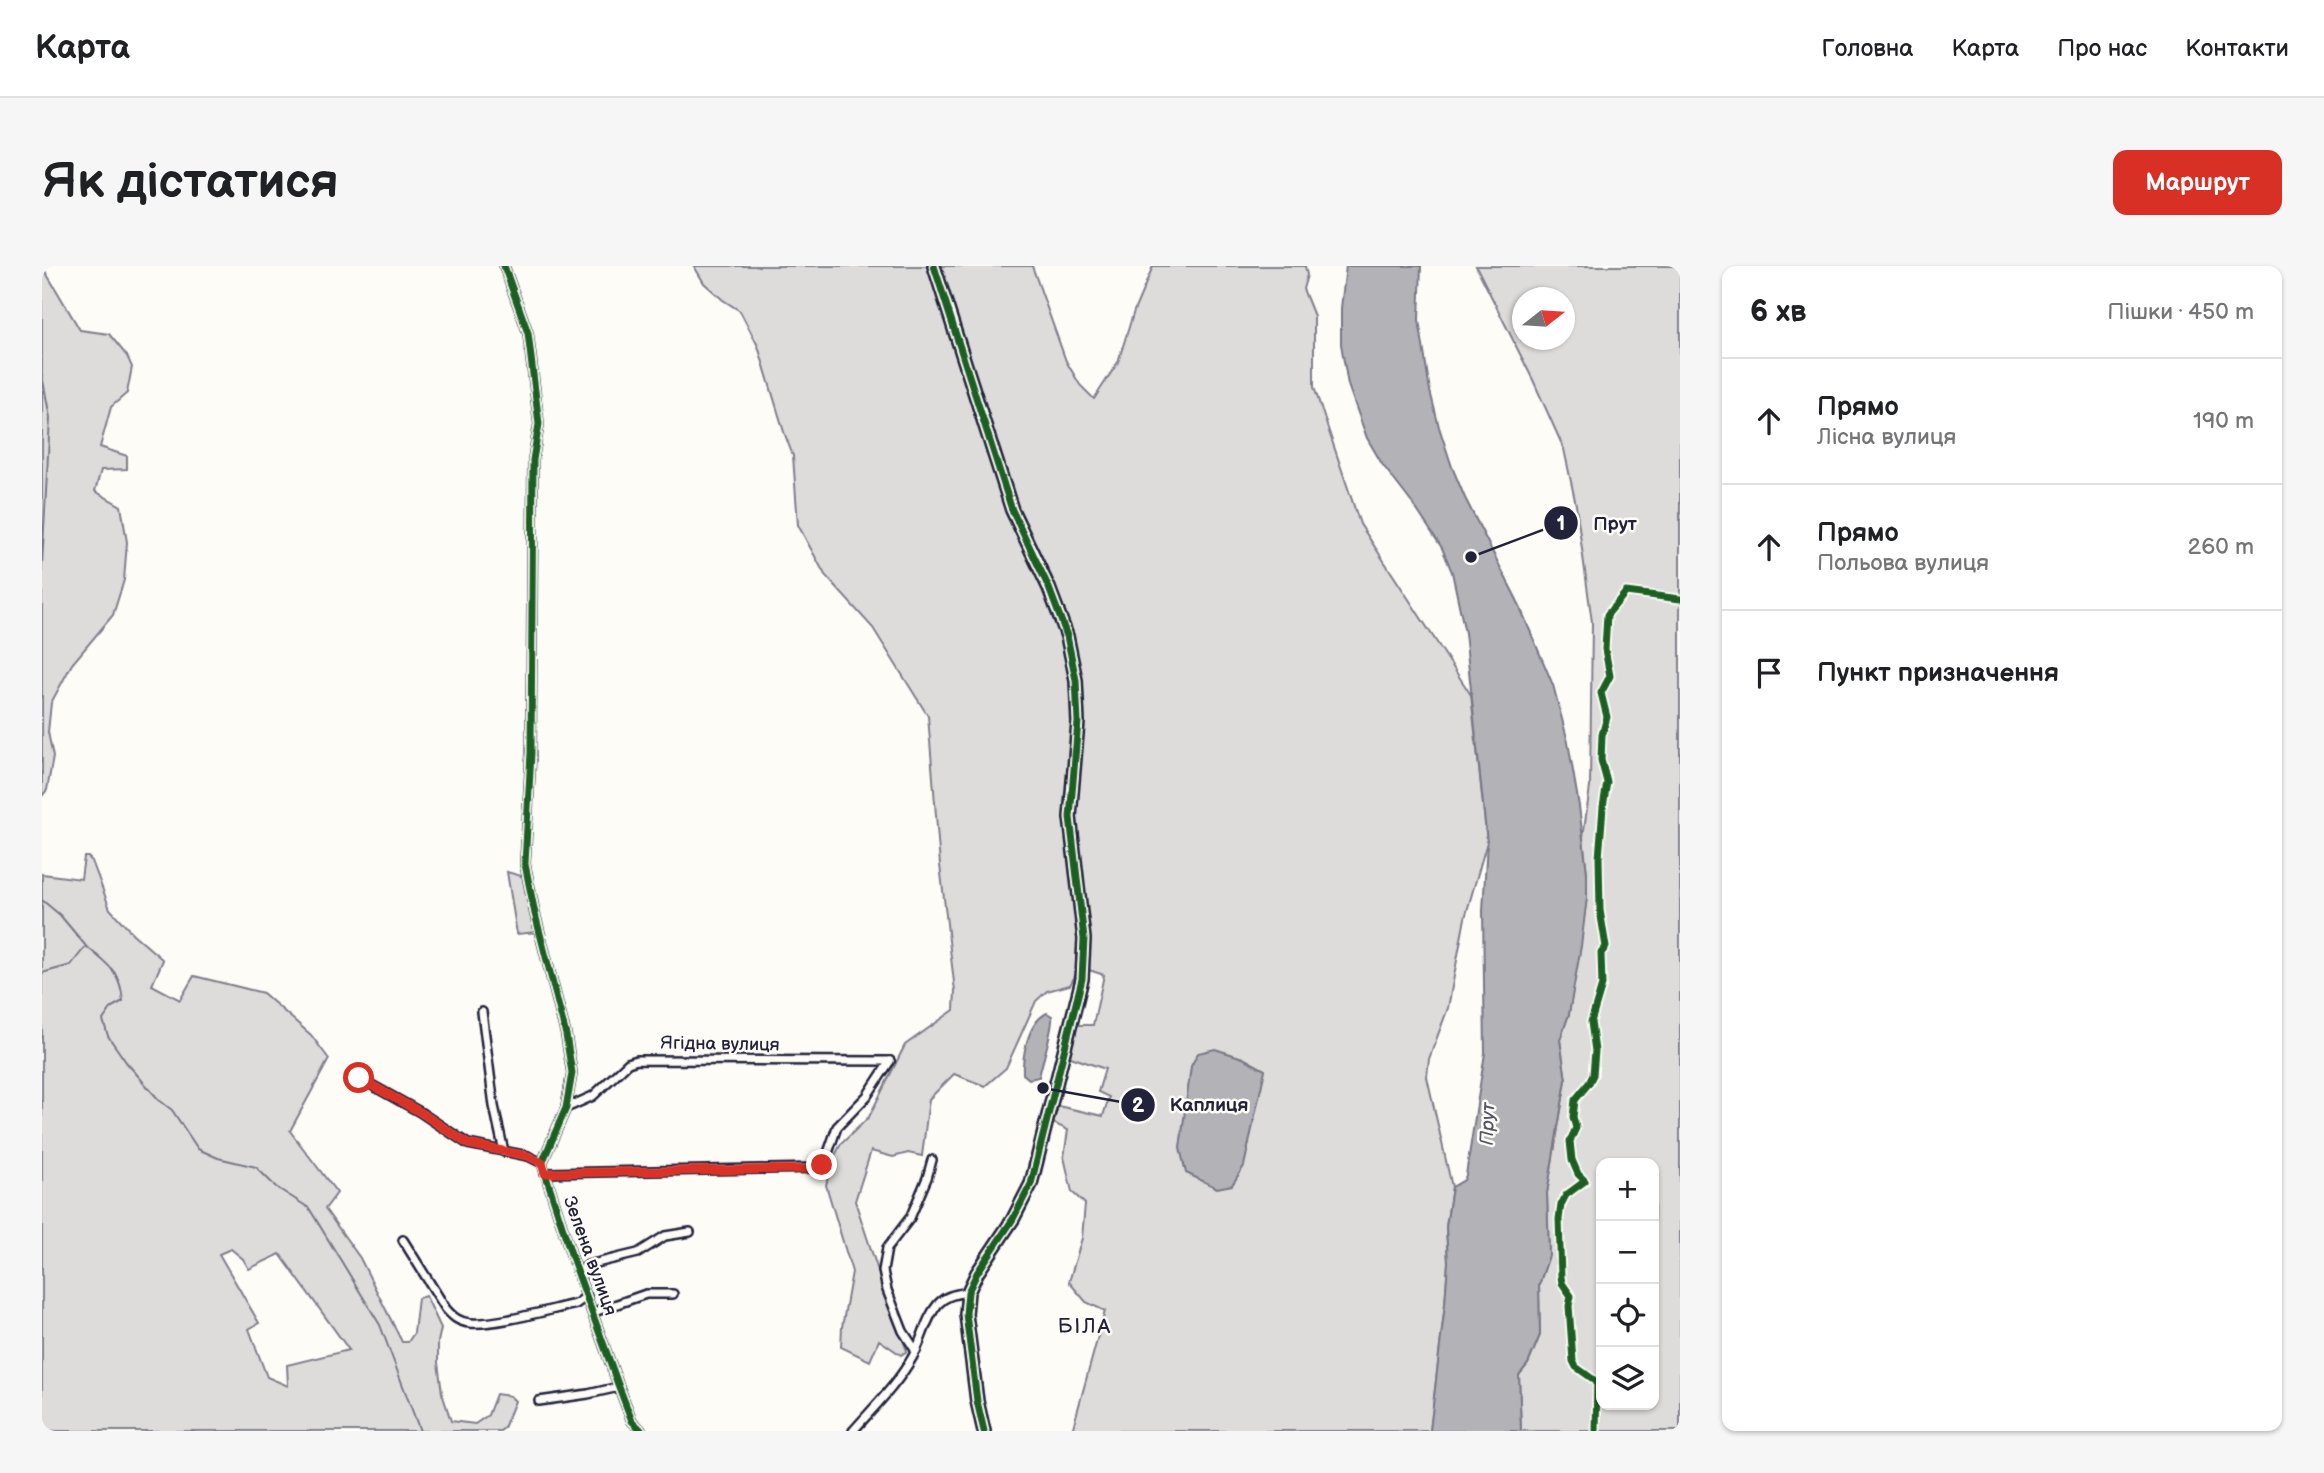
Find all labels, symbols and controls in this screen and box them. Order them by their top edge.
text: Карта [35,28,130,68]
text: Головна [1822,34,1914,63]
text: Карта [1952,34,2019,63]
text: Про нас [2057,34,2147,63]
text: Контакти [2185,34,2289,63]
button: Маршрут [2113,150,2282,215]
text: Як дістатися [42,153,339,212]
north arrow [1512,287,1575,350]
text: 6 хв [1750,294,1806,330]
text: Пішки · 450 m [2107,298,2254,326]
text: Прямо [1817,392,1899,423]
icon: ahead [1750,402,1788,440]
text: 190 m [2193,407,2254,435]
text: Лісна вулиця [1817,423,1956,451]
callout: Прут [1544,503,1650,543]
text: 1 [1557,511,1565,536]
text: Прут [1593,513,1637,536]
text: Прямо [1817,518,1899,549]
icon: ahead [1750,528,1788,566]
text: 260 m [2188,533,2254,561]
text: Польова вулиця [1817,549,1989,577]
icon: arrive [1750,654,1788,692]
text: Пункт призначення [1817,658,2059,689]
street label: Ягідна вулиця [660,1032,780,1056]
route start [343,1062,374,1093]
callout: Каплиця [1120,1085,1262,1125]
text: 2 [1132,1093,1145,1118]
text: Каплиця [1170,1094,1248,1117]
water label: Прут [1476,1101,1500,1146]
route end [806,1149,837,1180]
map controls [1596,1158,1659,1410]
button: + [1596,1158,1659,1221]
street label: Зелена вулиця [559,1194,621,1318]
button: − [1596,1221,1659,1284]
button: locate [1596,1284,1659,1347]
district label: БІЛА [1058,1314,1112,1339]
button: layers [1596,1347,1659,1410]

